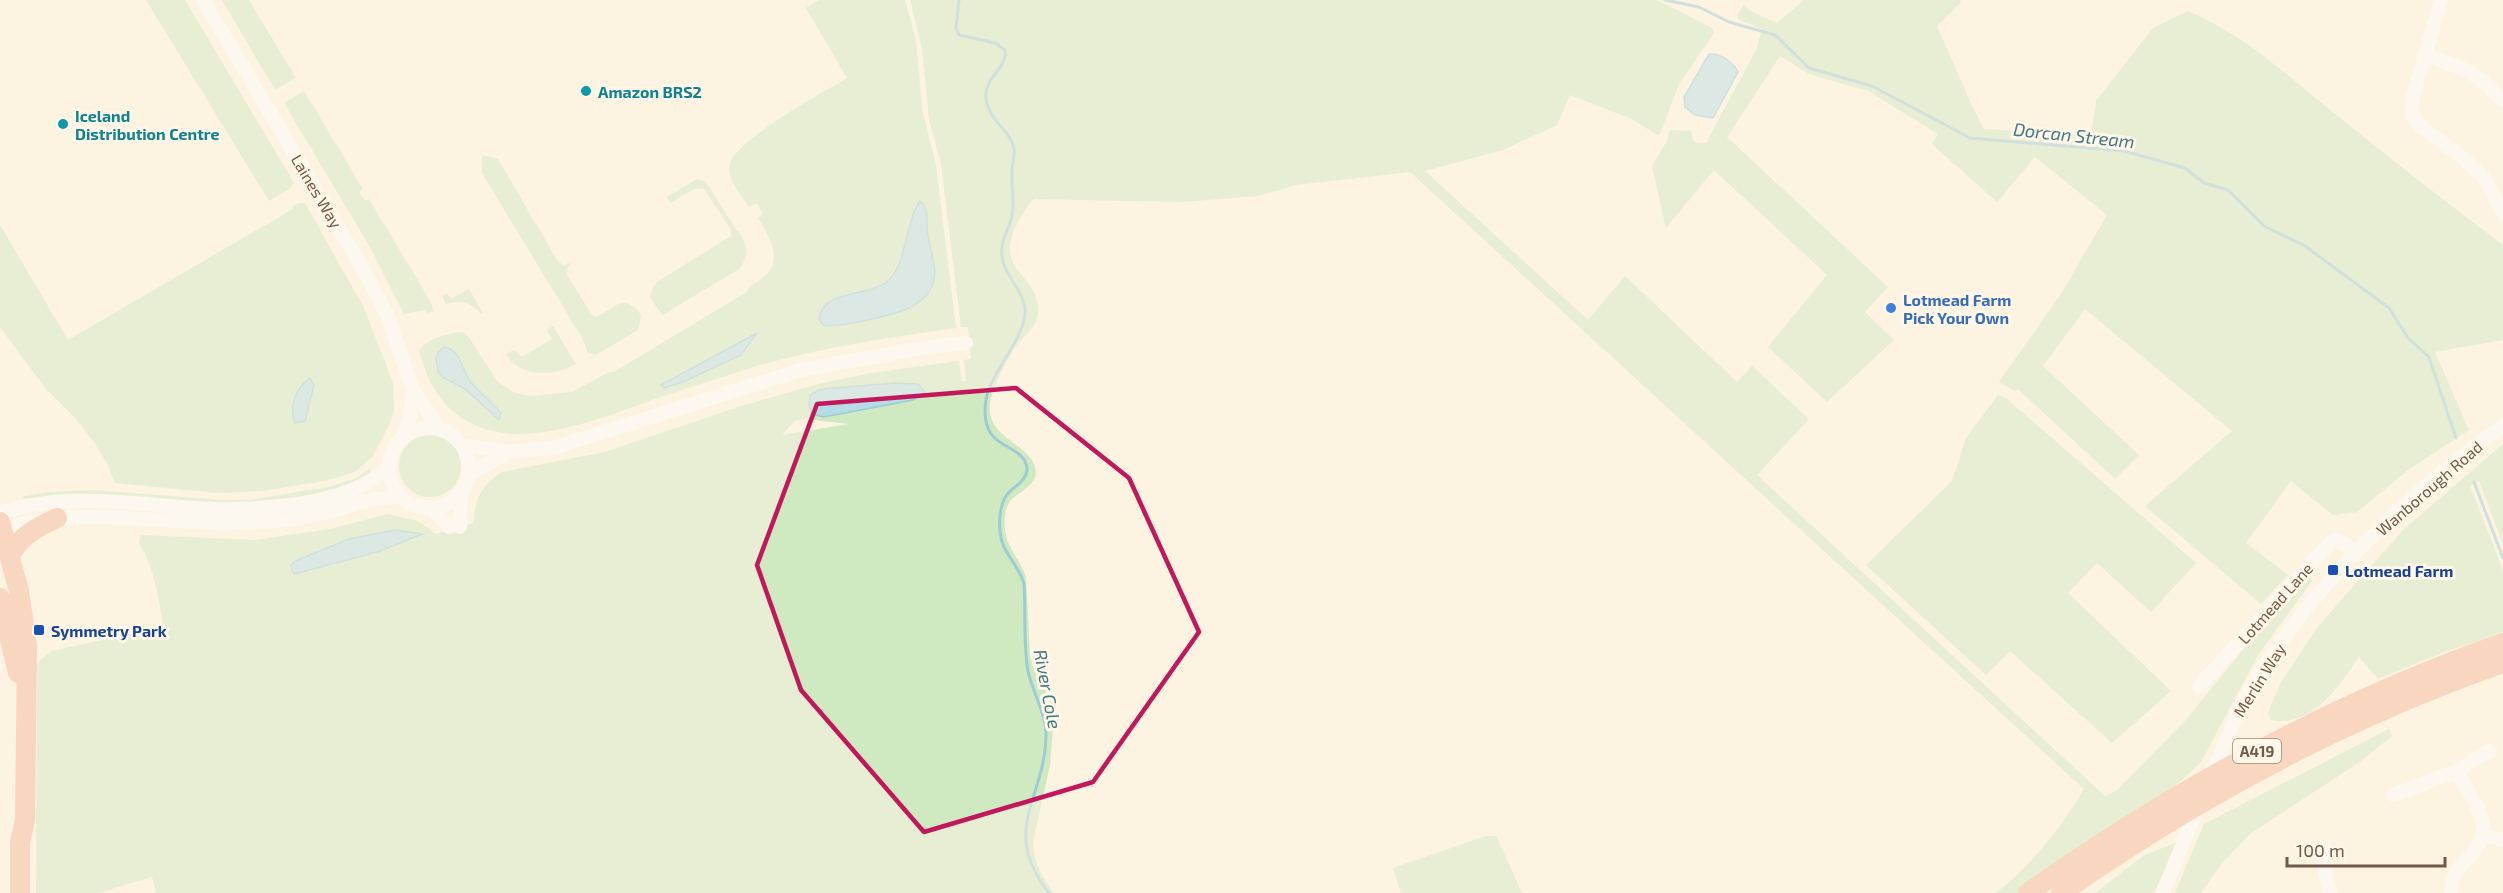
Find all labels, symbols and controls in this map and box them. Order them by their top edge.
place label: Amazon BRS2 [598,82,702,101]
marker: Amazon BRS2 [579,84,593,98]
place label: Iceland Distribution Centre [75,106,219,143]
marker: Iceland Distribution Centre [56,117,70,131]
water label: Dorcan Stream [2012,118,2136,152]
street label: Laines Way [288,151,347,232]
place label: Lotmead Farm Pick Your Own [1903,290,2011,327]
marker: Lotmead Farm Pick Your Own [1884,301,1898,315]
street label: Wanborough Road [2372,437,2486,539]
street label: Lotmead Lane [2234,559,2316,647]
place label: Lotmead Farm [2345,561,2453,580]
marker: Lotmead Farm [2326,563,2340,577]
place label: Symmetry Park [51,621,167,641]
marker: Symmetry Park [32,623,46,637]
street label: Merlin Way [2229,639,2289,720]
water label: River Cole [1029,647,1067,731]
road number: A419 [2233,739,2281,763]
scale bar [2287,830,2444,868]
text: 100 m [2296,839,2345,861]

